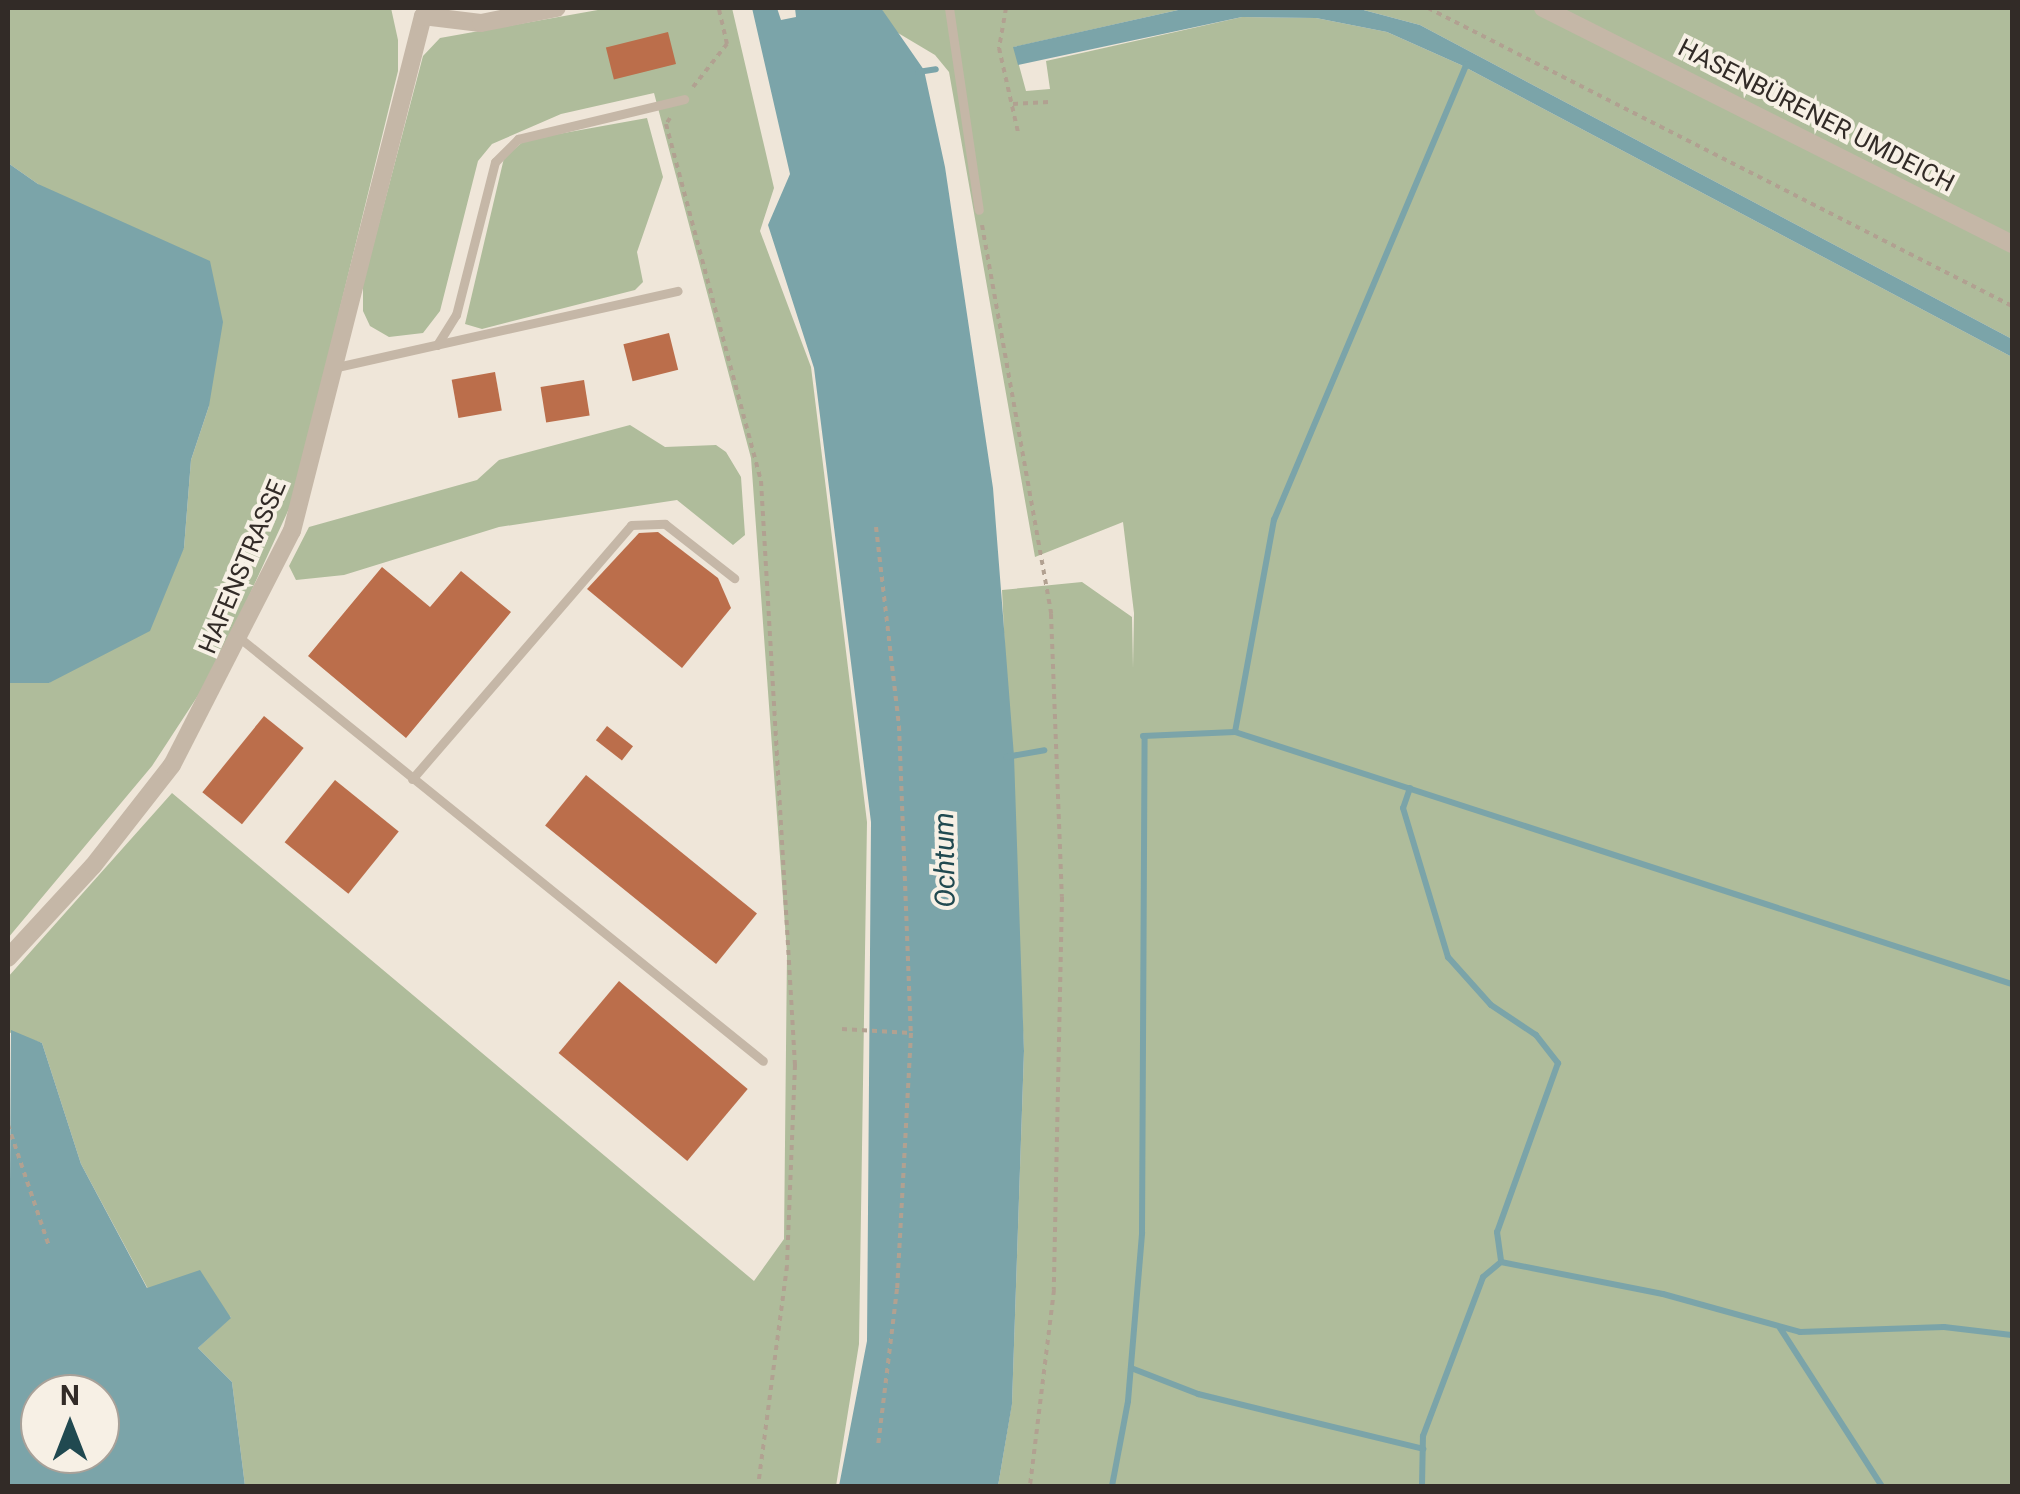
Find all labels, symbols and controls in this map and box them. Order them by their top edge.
street label: HASENBÜRENER UMDEICH [1673,33,1959,199]
street label: HAFENSTRASSE [193,476,293,658]
water label: Ochtum [927,812,963,908]
north arrow [20,1374,120,1474]
text: N [60,1379,80,1412]

